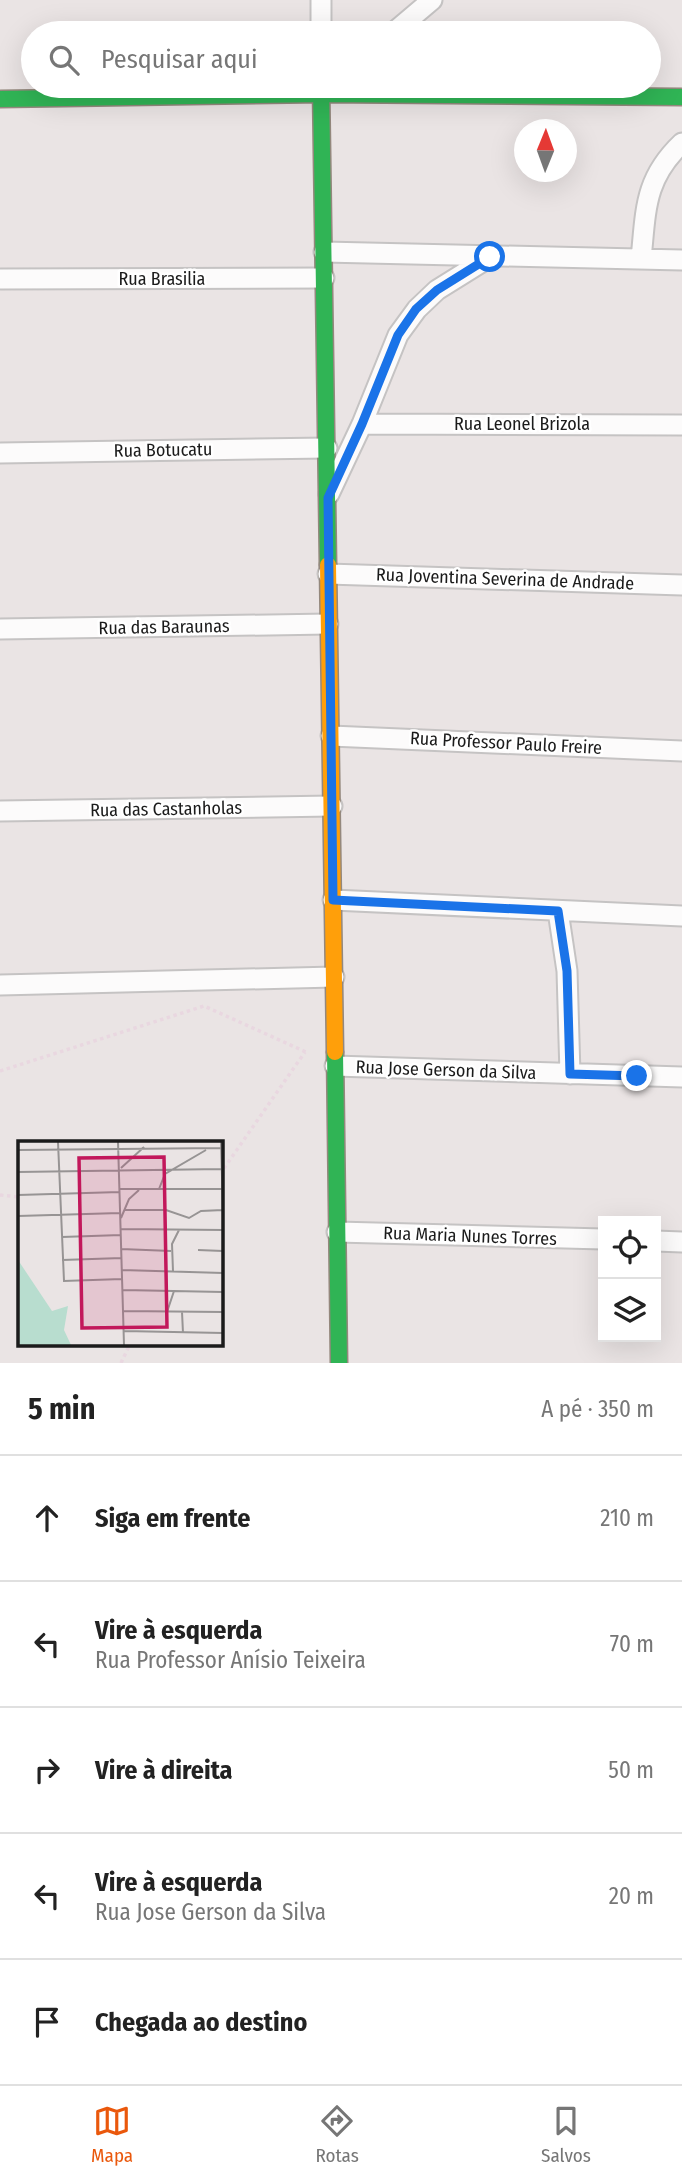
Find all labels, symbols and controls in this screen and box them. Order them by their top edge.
search box [21,21,661,98]
icon: search [45,41,83,79]
text: Pesquisar aqui [101,44,258,75]
north arrow [514,119,577,182]
route start [474,241,505,272]
street label: Rua Brasilia [119,268,206,290]
street label: Rua Leonel Brizola [454,413,590,435]
street label: Rua Botucatu [114,438,212,462]
street label: Rua Joventina Severina de Andrade [376,564,635,595]
street label: Rua das Baraunas [98,615,230,639]
street label: Rua Professor Paulo Freire [409,727,603,759]
street label: Rua das Castanholas [90,797,242,821]
street label: Rua Jose Gerson da Silva [355,1056,537,1084]
route end [621,1060,652,1091]
inset map [18,1141,222,1346]
map controls [598,1216,661,1342]
button: locate [598,1216,661,1279]
street label: Rua Maria Nunes Torres [383,1222,558,1250]
button: layers [598,1279,661,1342]
text: 5 min [28,1391,95,1427]
text: A pé · 350 m [541,1395,654,1423]
icon: ahead [28,1499,66,1537]
text: Siga em frente [95,1503,250,1534]
text: 210 m [600,1504,654,1532]
text: Vire à esquerda [95,1615,262,1646]
icon: left [28,1625,66,1663]
text: 70 m [610,1630,654,1658]
text: Rua Professor Anísio Teixeira [95,1646,366,1674]
icon: right [28,1751,66,1789]
text: Vire à direita [95,1755,233,1786]
text: 50 m [608,1756,654,1784]
text: Vire à esquerda [95,1867,262,1898]
icon: left [28,1877,66,1915]
text: 20 m [609,1882,654,1910]
text: Rua Jose Gerson da Silva [95,1898,326,1926]
icon: arrive [28,2003,66,2041]
text: Chegada ao destino [95,2007,307,2038]
tab: Mapa [91,2102,133,2167]
tab: Rotas [315,2102,359,2167]
tab: Salvos [541,2102,591,2167]

